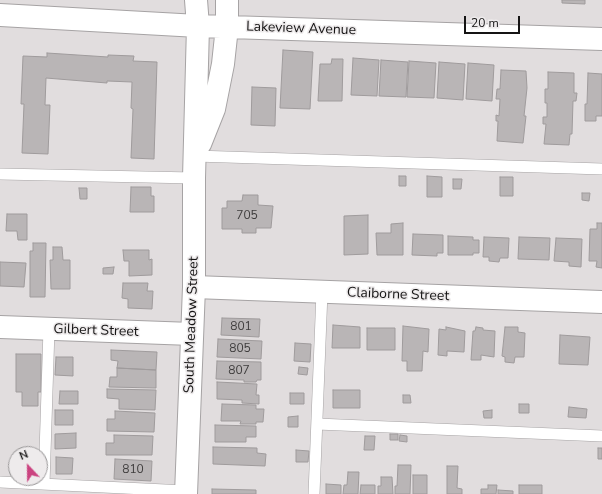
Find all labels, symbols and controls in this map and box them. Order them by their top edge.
scale bar [466,8,522,34]
text: 20 m [471,15,499,31]
street label: Lakeview Avenue [246,19,356,39]
house number: 705 [236,209,258,223]
street label: South Meadow Street [181,256,203,394]
street label: Claiborne Street [347,285,449,305]
house number: 801 [230,320,252,334]
street label: Gilbert Street [53,321,139,341]
house number: 805 [229,342,251,356]
house number: 807 [228,364,250,378]
north arrow [8,446,48,486]
text: N [17,447,30,464]
house number: 810 [122,463,144,477]

